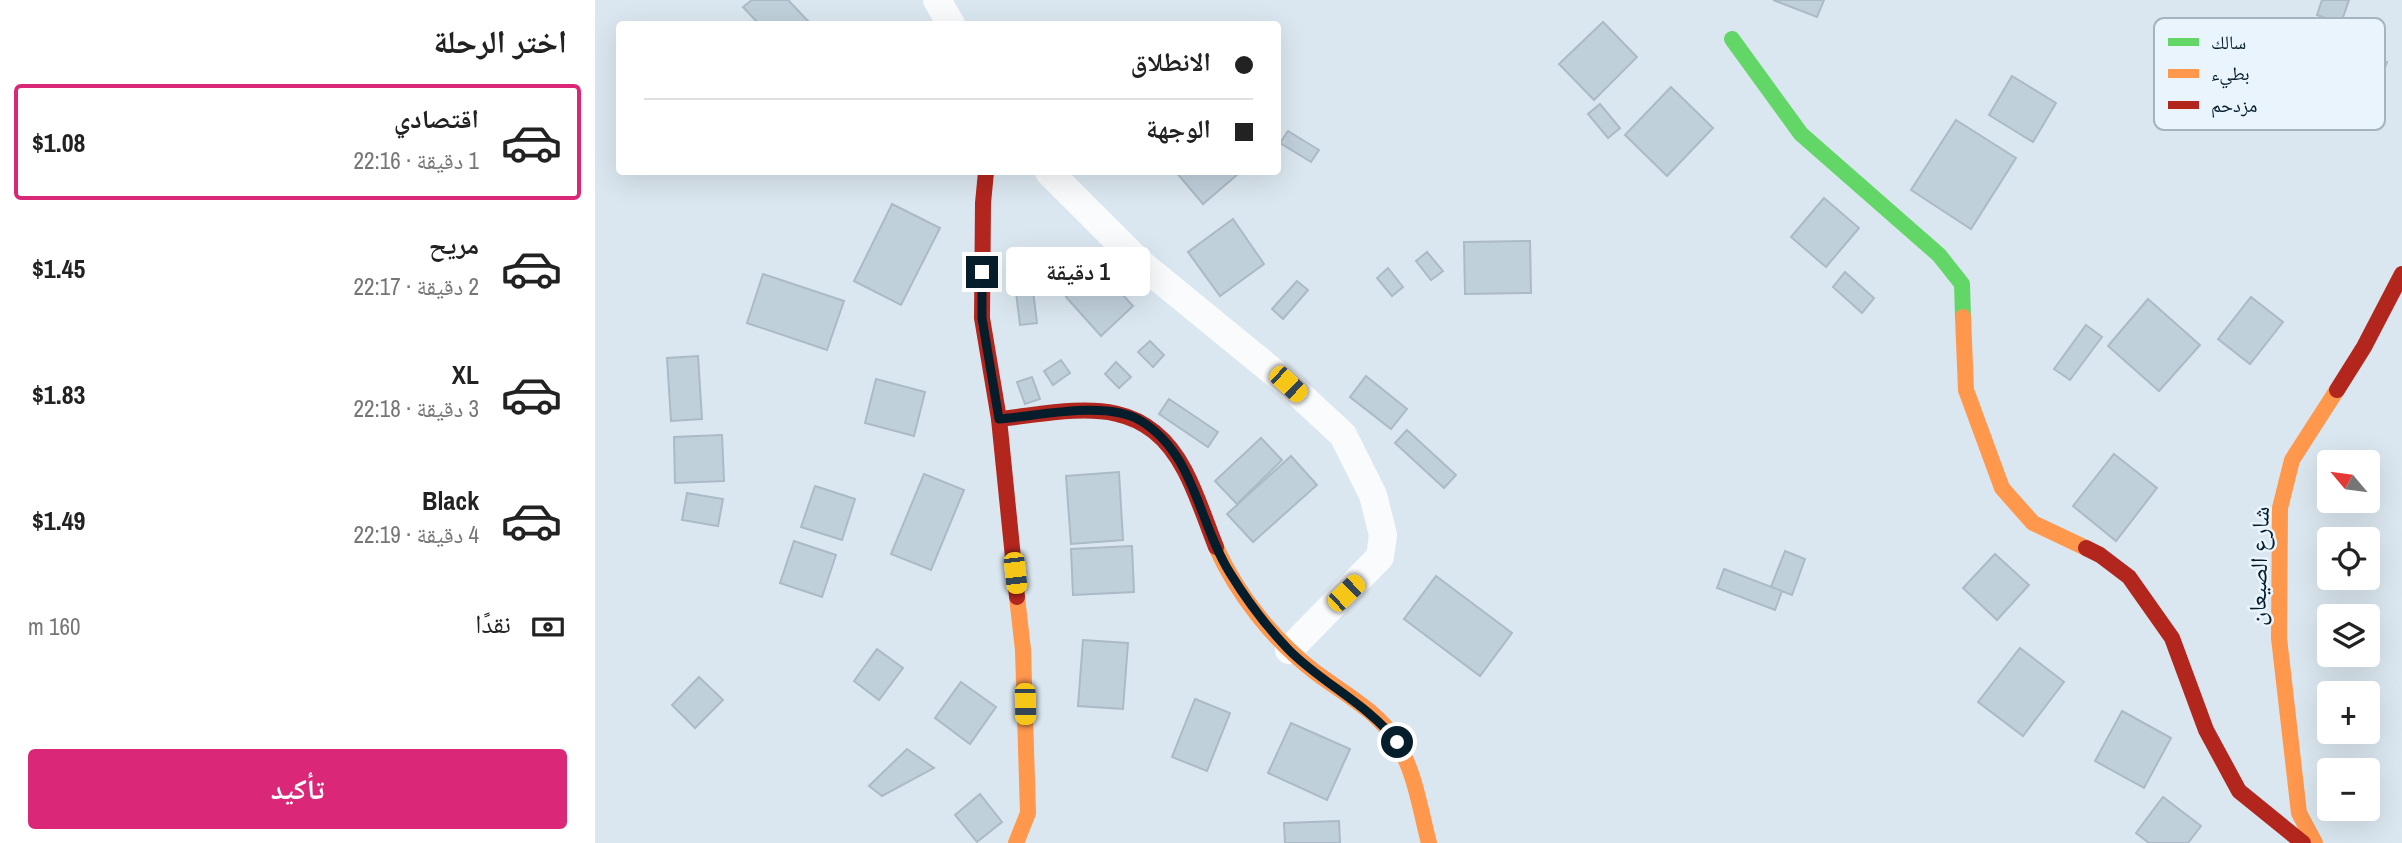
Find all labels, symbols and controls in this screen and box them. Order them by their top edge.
legend [2154,18,2385,130]
text: اختر الرحلة [433,20,567,63]
text: سالك [2211,29,2246,55]
text: الانطلاق [1131,44,1211,79]
text: بطيء [2211,60,2250,89]
text: مزدحم [2211,92,2257,118]
text: اقتصادي [394,101,479,136]
icon: car [500,111,563,174]
text: الوجهة [1146,111,1211,146]
text: $1.08 [32,125,85,160]
text: 1 دقيقة · 22:16 [354,145,479,176]
text: مريح [429,227,479,262]
icon: car [500,237,563,300]
callout: 1 دقيقة [1007,247,1150,296]
text: $1.45 [32,251,85,286]
route end [966,256,998,288]
text: 1 دقيقة [1046,256,1110,287]
text: 2 دقيقة · 22:17 [354,271,479,302]
text: XL [452,357,479,392]
car [1266,362,1311,406]
icon: car [500,363,563,426]
text: $1.83 [32,377,85,412]
text: 3 دقيقة · 22:18 [354,393,479,424]
north arrow [2317,450,2380,513]
map controls [2317,450,2380,821]
text: Black [422,483,479,518]
icon: car [500,489,563,552]
text: $1.49 [32,503,85,538]
street label: شارع الصيعان [2240,506,2276,626]
text: 4 دقيقة · 22:19 [354,519,479,550]
button: locate [2317,527,2380,590]
car [1003,551,1028,595]
car [1324,571,1369,615]
button: layers [2317,604,2380,667]
text: نقدًا [475,606,511,641]
icon: cash [529,608,567,646]
text: 160 m [28,611,80,642]
button: + [2317,681,2380,744]
car [1015,683,1036,725]
route start [1381,726,1413,758]
button: تأكيد [28,749,567,829]
button: − [2317,758,2380,821]

